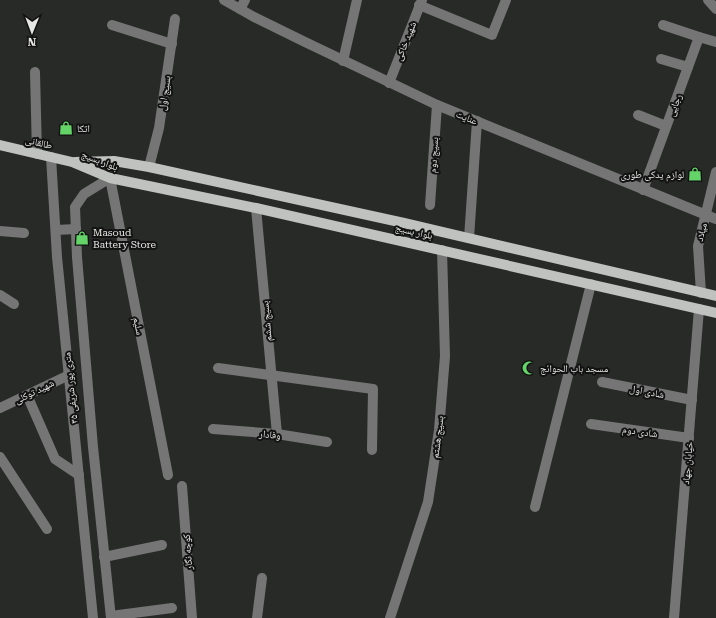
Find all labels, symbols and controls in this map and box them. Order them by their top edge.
north arrow [12,12,52,52]
street label: شهید خاکی [393,20,419,63]
text: N [27,35,36,48]
street label: بسیج اول [156,75,174,111]
street label: رجایی [665,92,685,118]
street label: عنایت [454,108,479,127]
shop icon: اتکا [58,120,74,136]
place label: اتکا [77,123,90,134]
street label: طالقانی [24,134,54,152]
street label: بسيج دوم [427,137,442,173]
street label: بلوار بسیج [80,148,120,173]
shop icon: لوازم یدکی طوری [687,166,703,182]
place label: لوازم یدکی طوری [621,169,684,182]
street label: میلاد [694,221,709,242]
street label: بلوار بسیج [394,222,434,242]
place label: Masoud Battery Store [93,227,157,250]
shop icon: Masoud Battery Store [74,230,90,246]
street label: بسیج ششم [259,300,276,342]
street label: سلیم [129,316,146,337]
street label: ۳۵ متری پور شریفی [61,351,81,424]
mosque icon: مسجد باب الحوائج [521,360,537,376]
place label: مسجد باب الحوائج [540,363,609,375]
street label: شهید توکلی [13,377,57,407]
street label: شادی اول [628,383,666,401]
street label: بسیج هشتم [429,415,448,459]
street label: شادی دوم [621,424,659,441]
street label: وفادار [258,428,282,441]
street label: خیابان جهاد [680,441,696,485]
street label: کوچه نگار [181,534,195,571]

